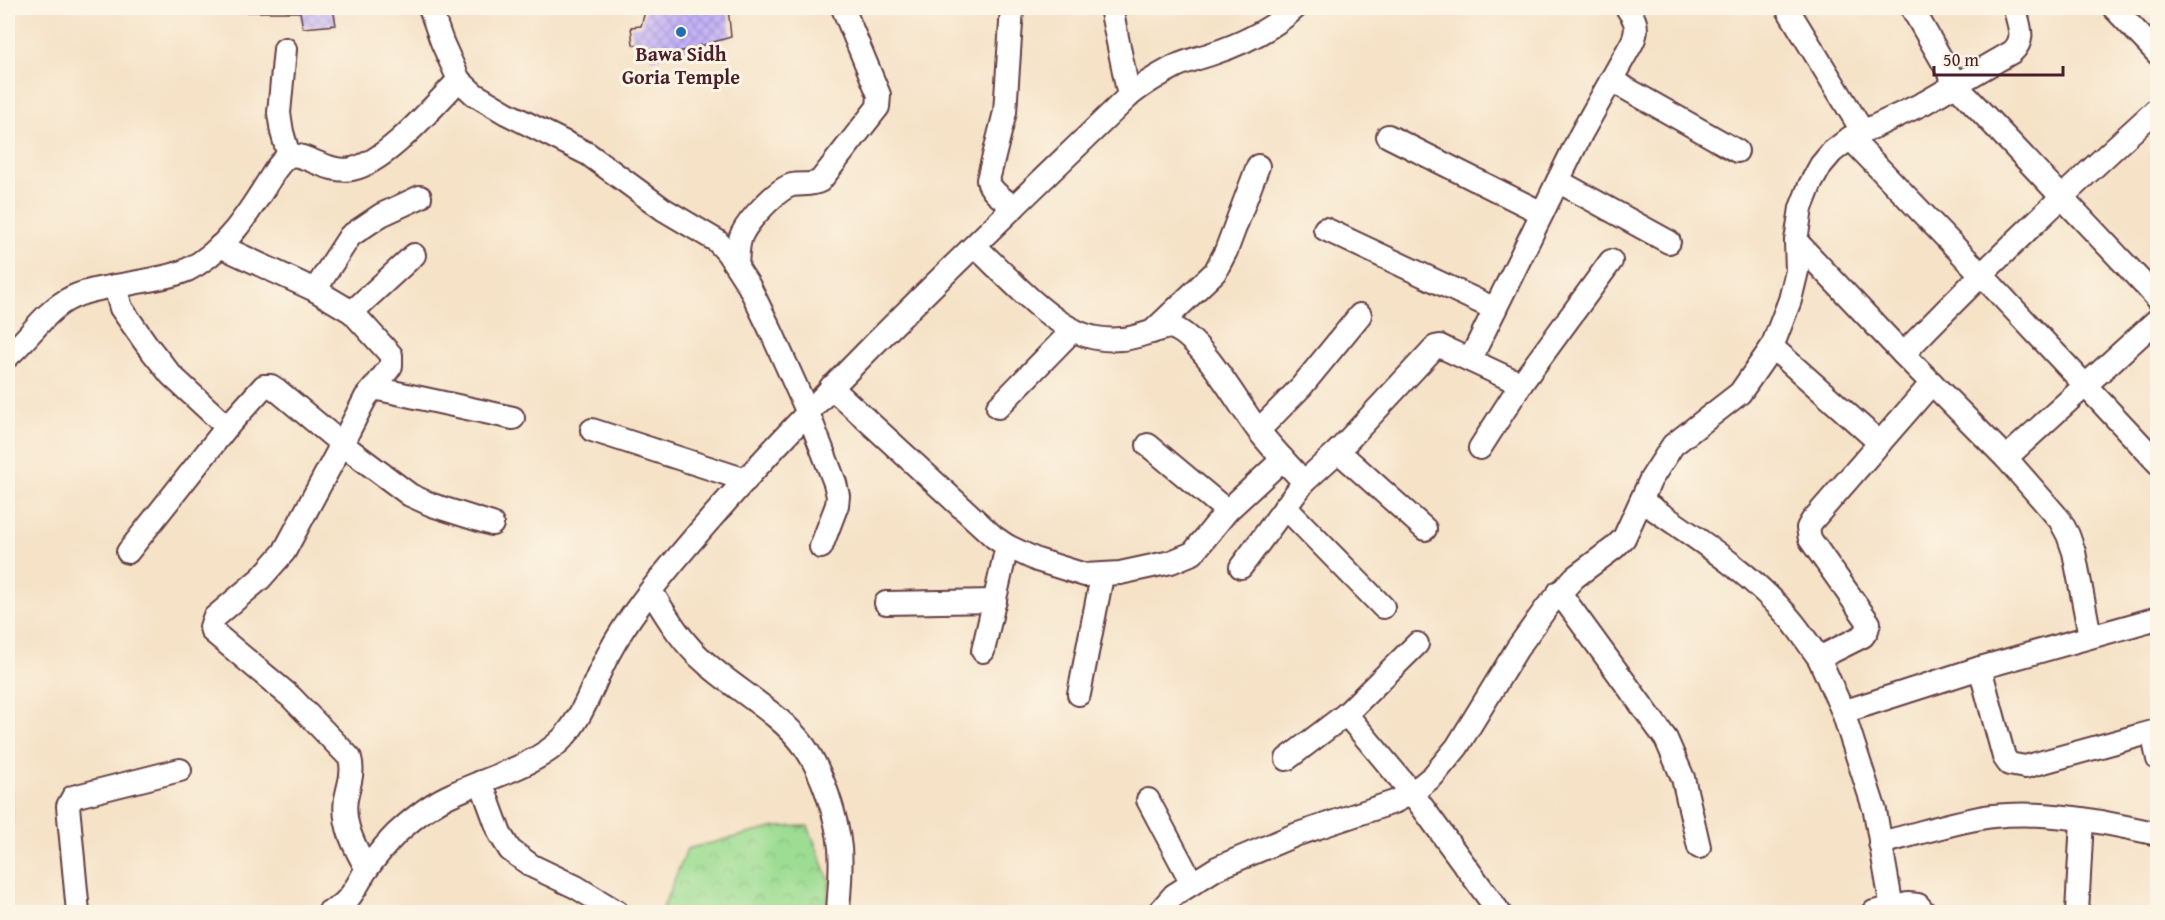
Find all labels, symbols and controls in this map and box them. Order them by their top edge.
marker: Bawa Sidh Goria Temple [674,25,688,39]
place label: Bawa Sidh Goria Temple [622,39,740,91]
scale bar [1934,39,2063,77]
text: 50 m [1943,46,1979,73]

